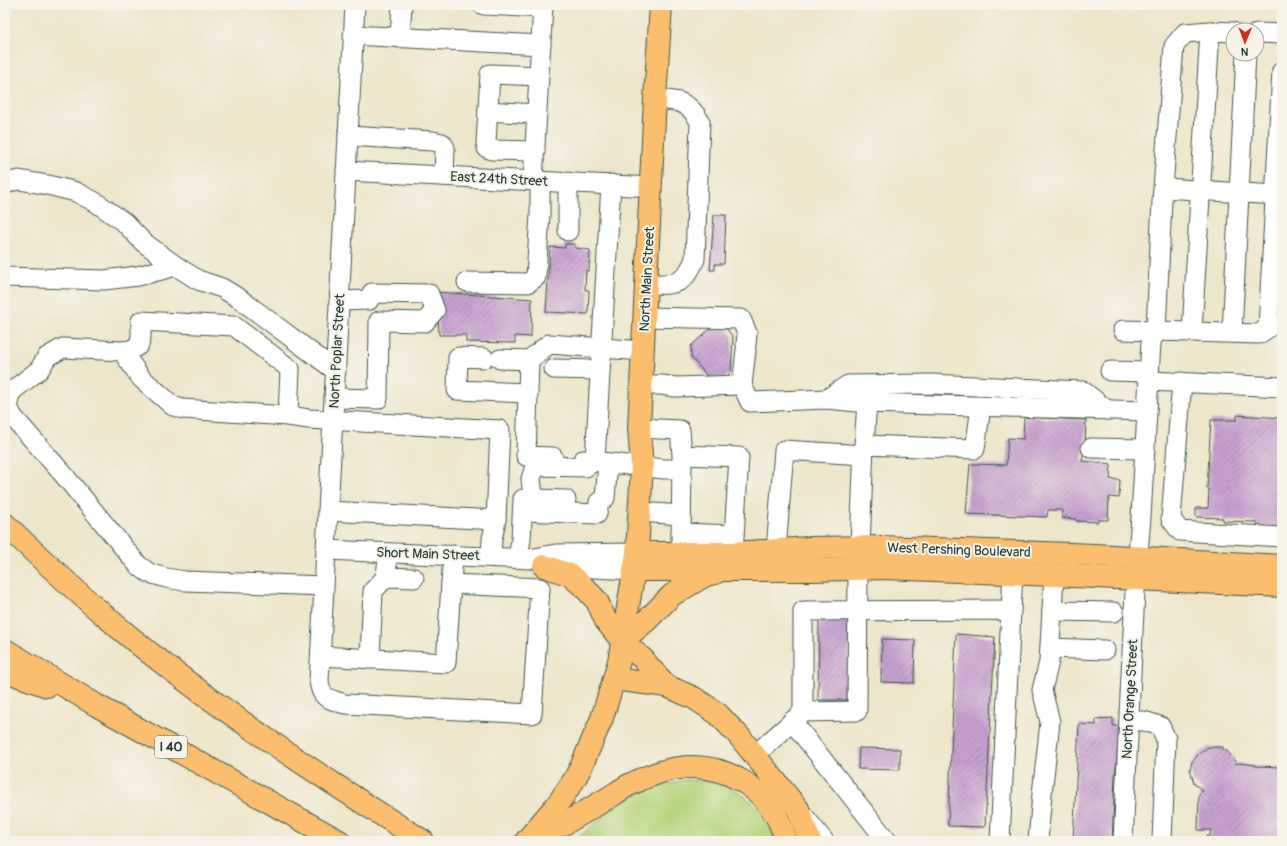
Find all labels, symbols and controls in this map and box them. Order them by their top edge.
north arrow [1225,22,1265,62]
text: N [1240,45,1249,58]
street label: East 24th Street [450,168,549,190]
street label: North Main Street [636,226,658,332]
street label: North Poplar Street [326,293,349,409]
street label: West Pershing Boulevard [887,539,1031,561]
street label: Short Main Street [376,544,481,564]
street label: North Orange Street [1118,638,1142,759]
road number: I 40 [155,736,187,758]

